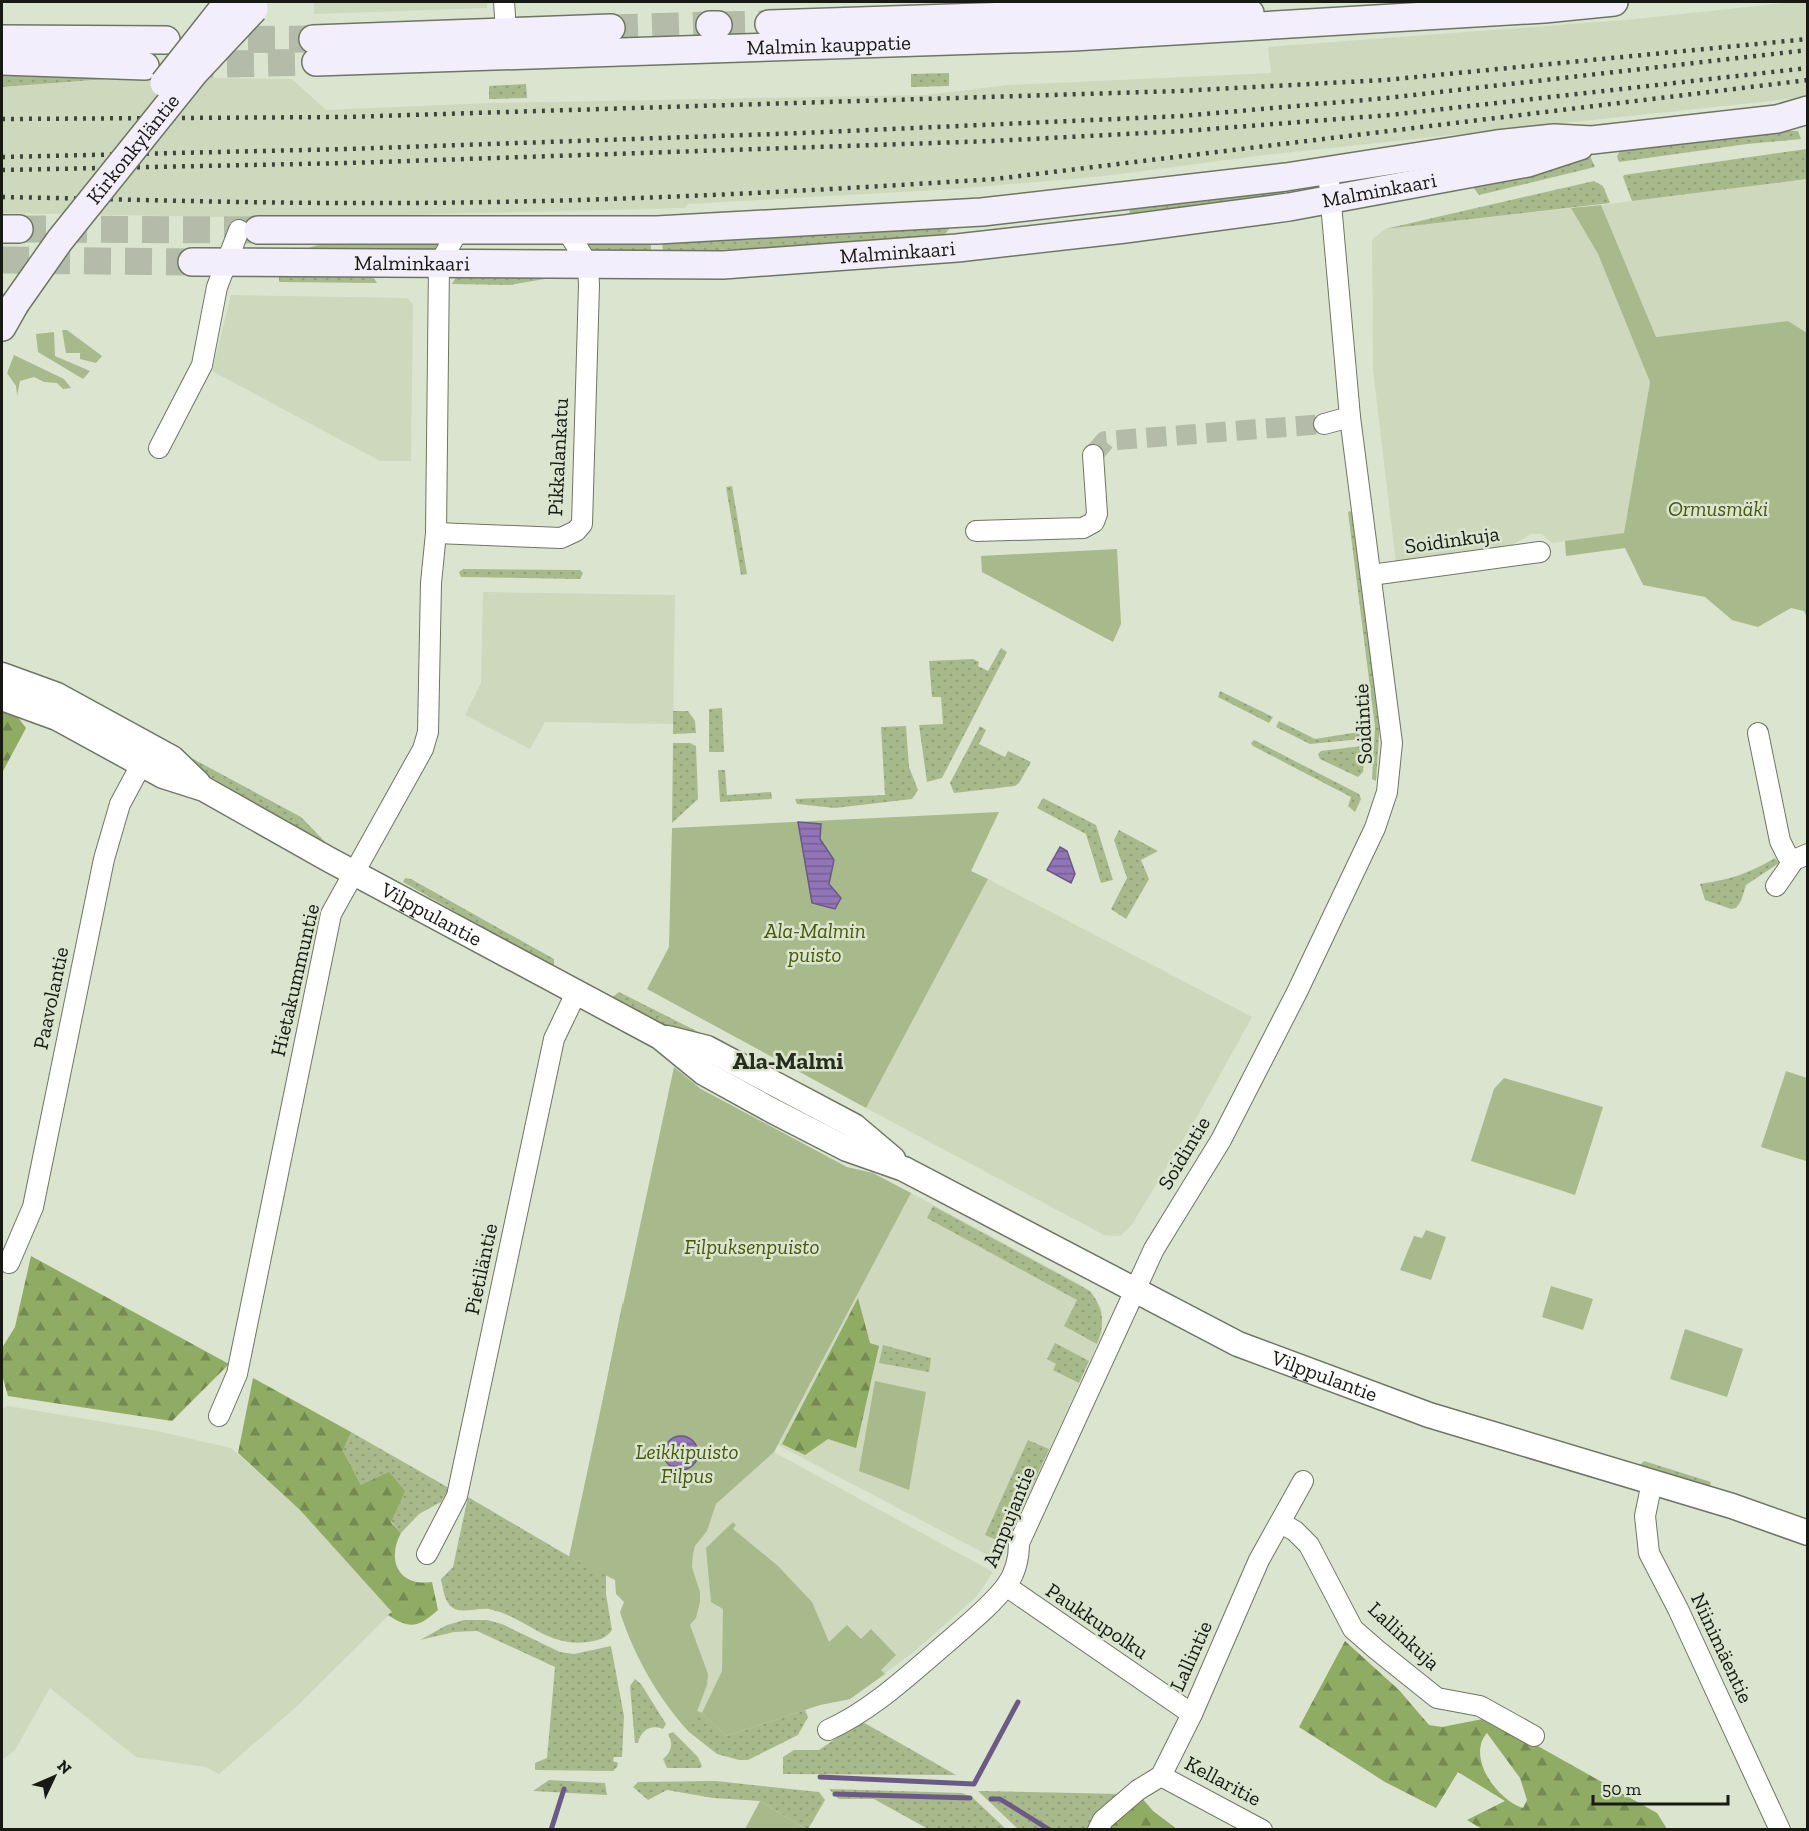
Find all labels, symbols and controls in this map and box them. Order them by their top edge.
street label: Malmin kauppatie [746,29,912,60]
street label: Kirkonkyläntie [81,88,185,209]
street label: Malminkaari [1320,167,1439,213]
street label: Malminkaari [839,235,956,268]
street label: Malminkaari [354,250,470,276]
street label: Pikkalankatu [542,397,573,517]
park label: Ormusmäki [1668,496,1768,521]
street label: Soidinkuja [1403,520,1501,560]
street label: Soidintie [1348,683,1377,765]
street label: Vilppulantie [376,876,486,951]
street label: Hietakummuntie [265,901,324,1059]
park label: Ala-Malmin puisto [763,918,866,967]
street label: Paavolantie [27,944,74,1051]
district label: Ala-Malmi [732,1046,844,1075]
street label: Soidintie [1152,1112,1215,1194]
street label: Pietiläntie [459,1221,502,1317]
park label: Filpuksenpuisto [684,1234,820,1259]
street label: Vilppulantie [1267,1344,1381,1407]
park label: Leikkipuisto Filpus [635,1439,739,1488]
street label: Ampujantie [977,1463,1041,1571]
street label: Paukkupolku [1041,1577,1153,1664]
street label: Niinimäentie [1686,1589,1759,1707]
street label: Lallinkuja [1363,1596,1445,1676]
street label: Lallintie [1164,1617,1217,1695]
north arrow [24,1747,84,1807]
street label: Kellaritie [1181,1750,1266,1811]
text: N [53,1756,75,1778]
scale bar [1593,1768,1728,1806]
text: 50 m [1602,1778,1642,1800]

